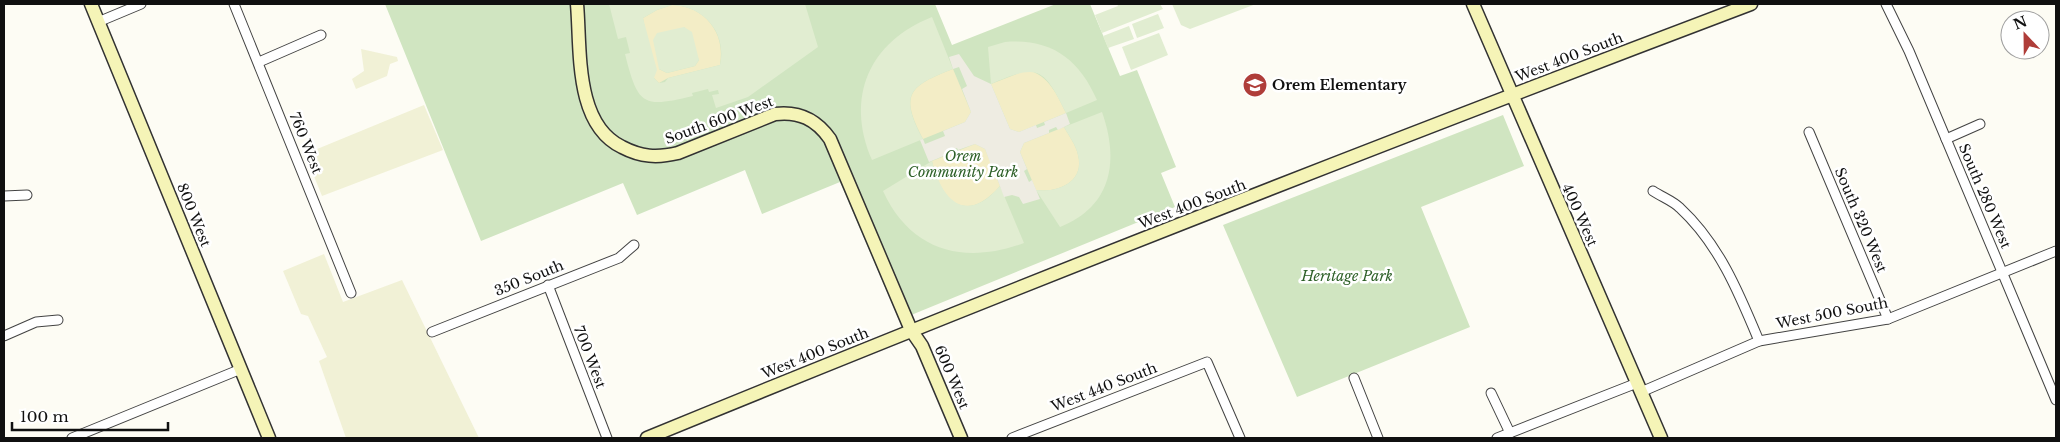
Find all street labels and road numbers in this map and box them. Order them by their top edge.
street label: West 400 South [1512,28,1626,86]
street label: South 600 West [662,92,776,148]
street label: 760 West [286,110,327,177]
street label: South 280 West [1955,141,2015,252]
street label: South 320 West [1831,165,1891,276]
street label: West 400 South [1135,175,1249,233]
street label: 800 West [173,181,215,250]
street label: 400 West [1558,181,1602,250]
street label: 350 South [492,256,567,300]
street label: West 500 South [1774,293,1890,333]
street label: 700 West [570,323,610,391]
street label: West 400 South [758,323,871,383]
street label: 600 West [931,342,974,412]
street label: West 440 South [1048,358,1160,416]

